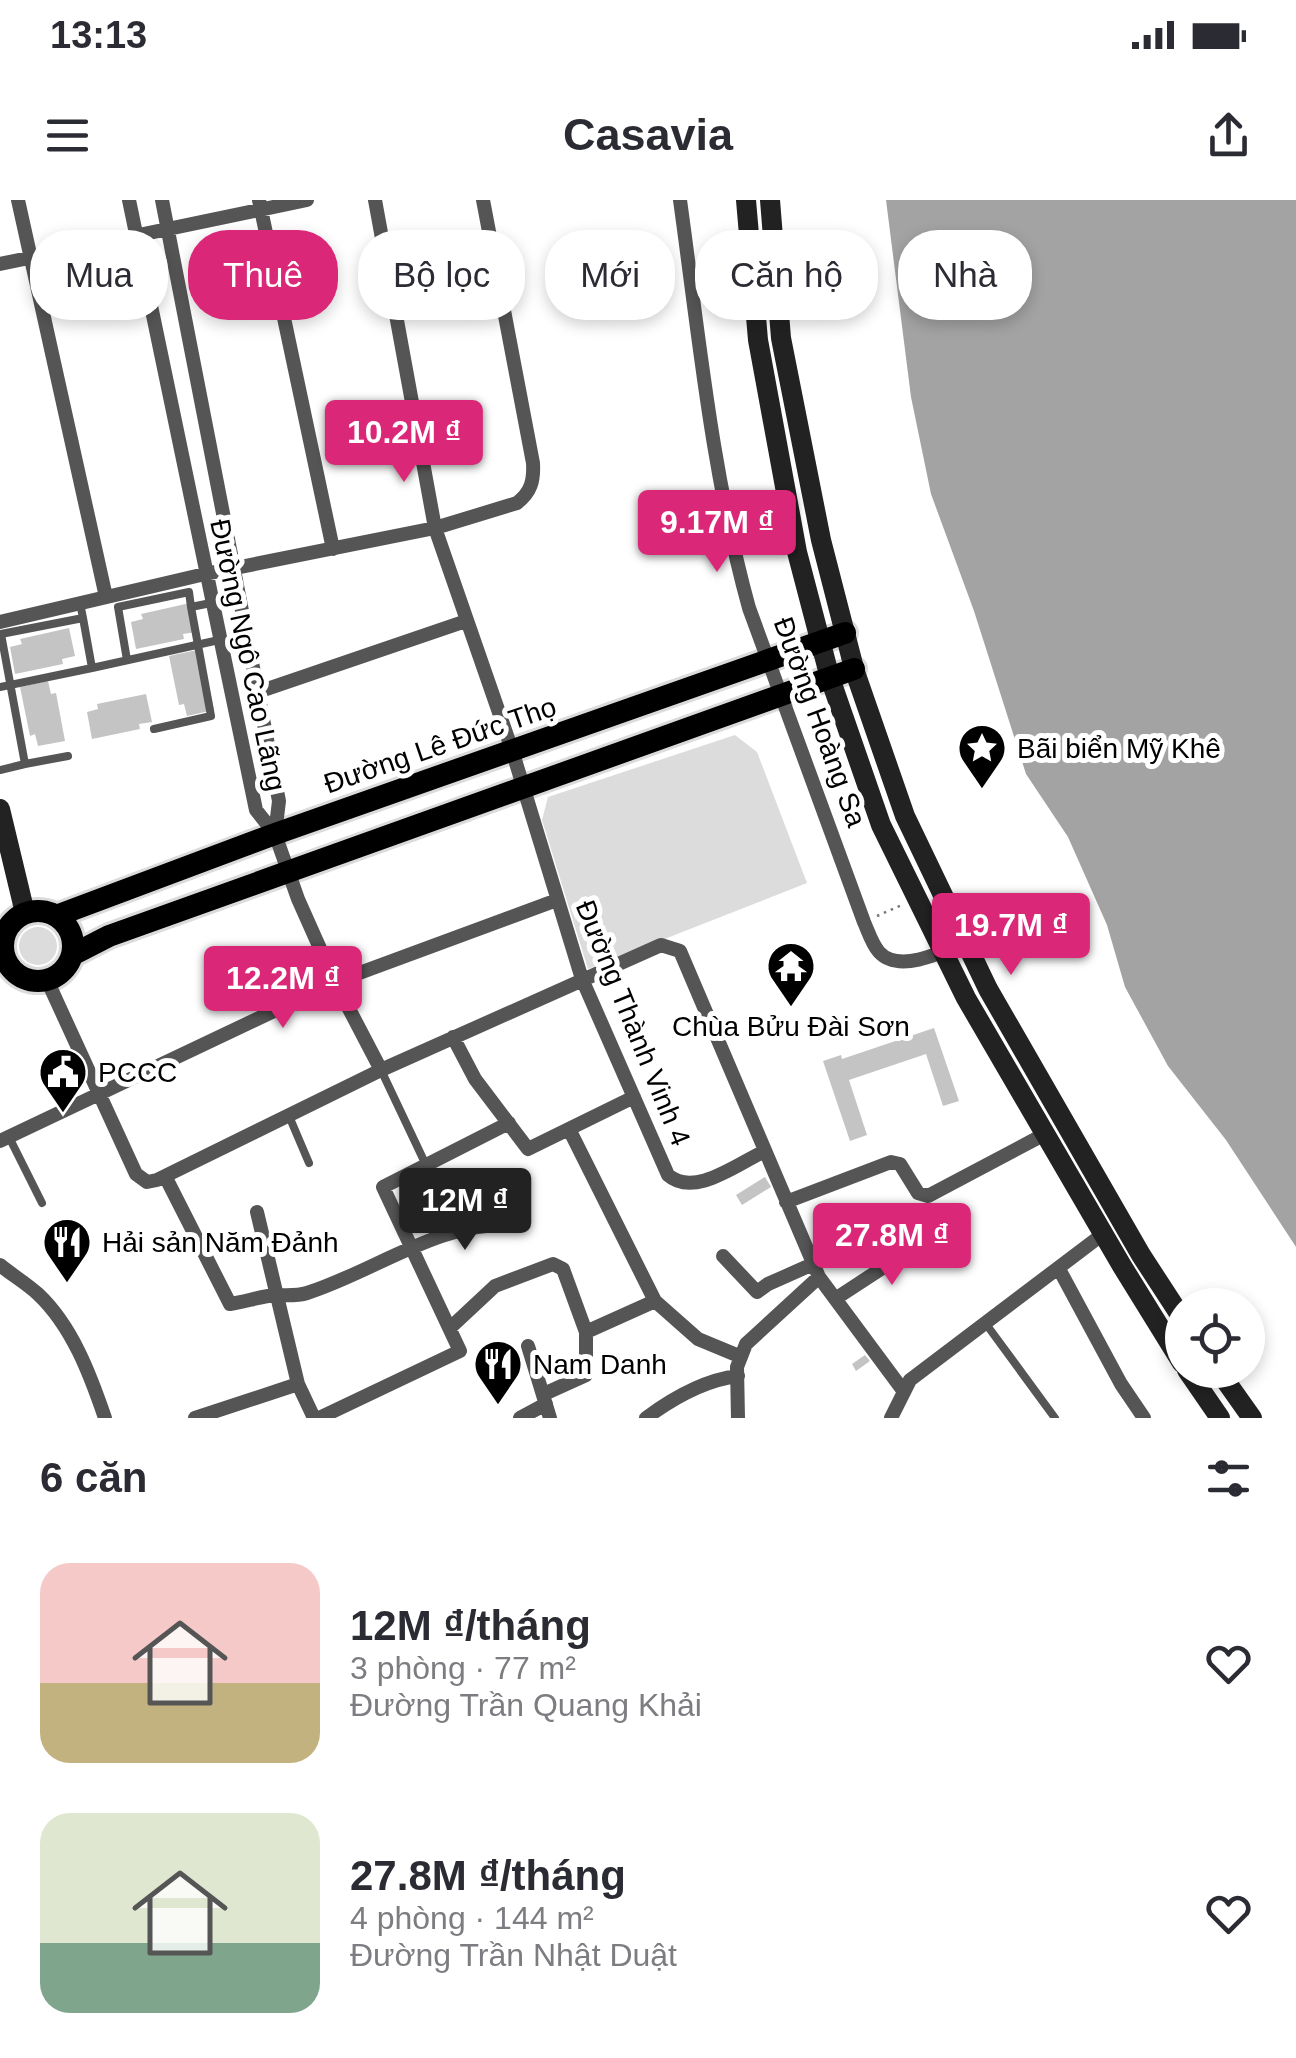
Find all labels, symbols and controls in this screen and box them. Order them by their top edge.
text: 13:13 [50,14,147,56]
icon: menu [40,108,95,163]
icon: share [1201,108,1256,163]
text: Casavia [563,109,733,160]
chip: Mua [30,230,168,320]
chip: Thuê [188,230,338,320]
chip: Bộ lọc [358,230,525,320]
chip: Mới [545,230,675,320]
chip: Căn hộ [695,230,878,320]
chip: Nhà [898,230,1032,320]
pin: 10.2M ₫ [312,400,496,485]
text: 10.2M ₫ [347,414,461,450]
pin: 9.17M ₫ [625,490,809,575]
text: 9.17M ₫ [660,504,774,540]
street label: Đường Ngô Cao Lãng [204,516,292,794]
street label: Đường Hoàng Sa [768,613,872,831]
street label: Đường Lê Đức Thọ [320,691,560,799]
place icon: Bãi biển Mỹ Khê [956,722,1008,790]
place label: Bãi biển Mỹ Khê [1017,733,1221,764]
pin: 19.7M ₫ [919,893,1103,978]
street label: Đường Thành Vinh 4 [570,896,696,1150]
text: 19.7M ₫ [954,907,1068,943]
temple icon: Chùa Bửu Đài Sơn [765,940,817,1008]
pin: 12.2M ₫ [191,946,375,1031]
text: 12.2M ₫ [226,960,340,996]
place label: Chùa Bửu Đài Sơn [672,1011,910,1042]
public building icon: PCCC [37,1046,89,1114]
place label: PCCC [98,1057,177,1088]
pin: 12M ₫ [395,1168,535,1253]
text: 12M ₫ [421,1182,509,1218]
pin: 27.8M ₫ [800,1203,984,1288]
restaurant icon: Hải sản Năm Đảnh [41,1216,93,1284]
text: 27.8M ₫ [835,1217,949,1253]
place label: Hải sản Năm Đảnh [102,1227,339,1258]
map controls [1165,1288,1265,1388]
button: locate [1165,1288,1265,1388]
restaurant icon: Nam Danh [472,1338,524,1406]
place label: Nam Danh [533,1349,667,1380]
icon: filters [1201,1451,1256,1506]
text: 6 căn [40,1454,147,1501]
text: 12M ₫/tháng [350,1602,591,1649]
icon: home [120,1603,240,1723]
icon: heart [1201,1636,1256,1691]
text: 3 phòng · 77 m² [350,1650,576,1686]
text: Đường Trần Quang Khải [350,1687,702,1723]
text: 27.8M ₫/tháng [350,1852,626,1899]
icon: home [120,1853,240,1973]
icon: heart [1201,1886,1256,1941]
text: 4 phòng · 144 m² [350,1900,594,1936]
text: Đường Trần Nhật Duật [350,1937,677,1973]

